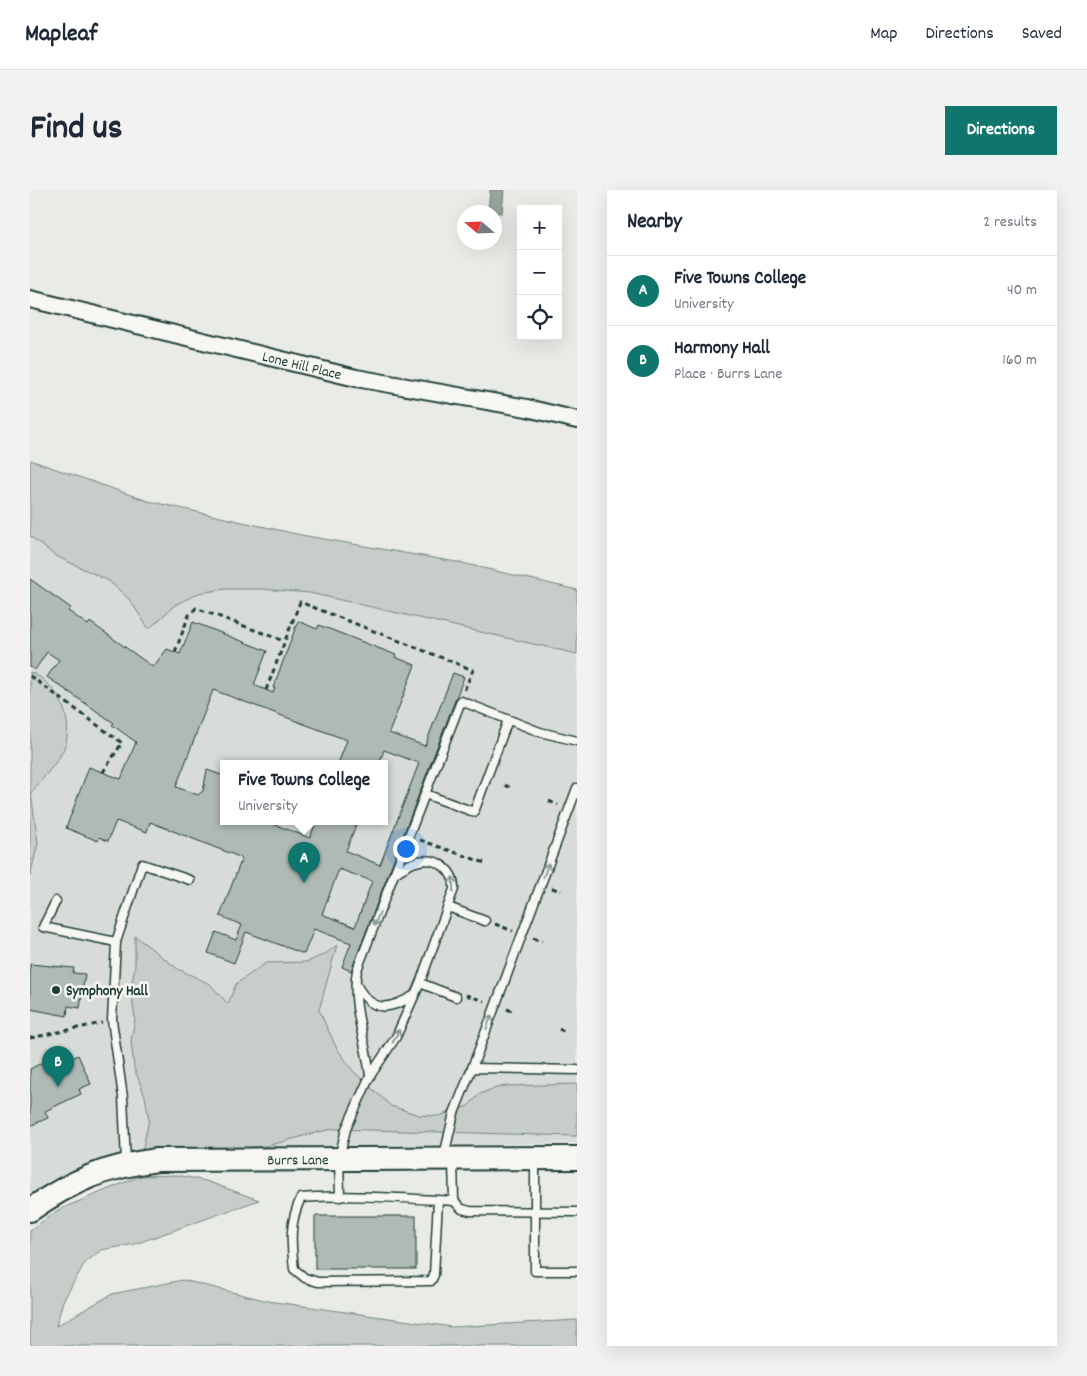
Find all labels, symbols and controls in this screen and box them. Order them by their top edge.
text: Mapleaf [25,18,97,52]
text: Map [870,22,897,47]
text: Directions [925,22,994,47]
text: Saved [1022,22,1062,47]
text: Find us [30,105,122,155]
button: Directions [945,106,1057,155]
north arrow [457,205,502,250]
map controls [517,205,562,340]
button: + [517,205,562,250]
text: Nearby [627,208,682,238]
text: 2 results [983,211,1037,234]
button: − [517,250,562,295]
text: Five Towns College [674,266,806,293]
text: A [639,279,647,302]
text: 40 m [1007,279,1037,302]
text: University [674,293,734,316]
button: locate [517,295,562,340]
text: Harmony Hall [674,336,770,363]
street label: Lone Hill Place [260,347,344,387]
text: B [639,349,647,372]
text: 160 m [1002,349,1037,372]
text: Place · Burrs Lane [674,363,782,386]
popup [220,760,388,825]
text: Five Towns College [238,768,370,795]
text: University [238,795,298,818]
your location [393,836,419,862]
pin: A [288,842,320,883]
one-way arrow [542,863,551,878]
one-way arrow [448,877,458,893]
one-way arrow [371,912,380,927]
place label: Symphony Hall [66,981,148,1003]
marker: Symphony Hall [50,984,62,996]
one-way arrow [485,1015,494,1031]
one-way arrow [392,1028,402,1043]
pin: B [42,1046,74,1087]
street label: Burrs Lane [267,1150,329,1172]

